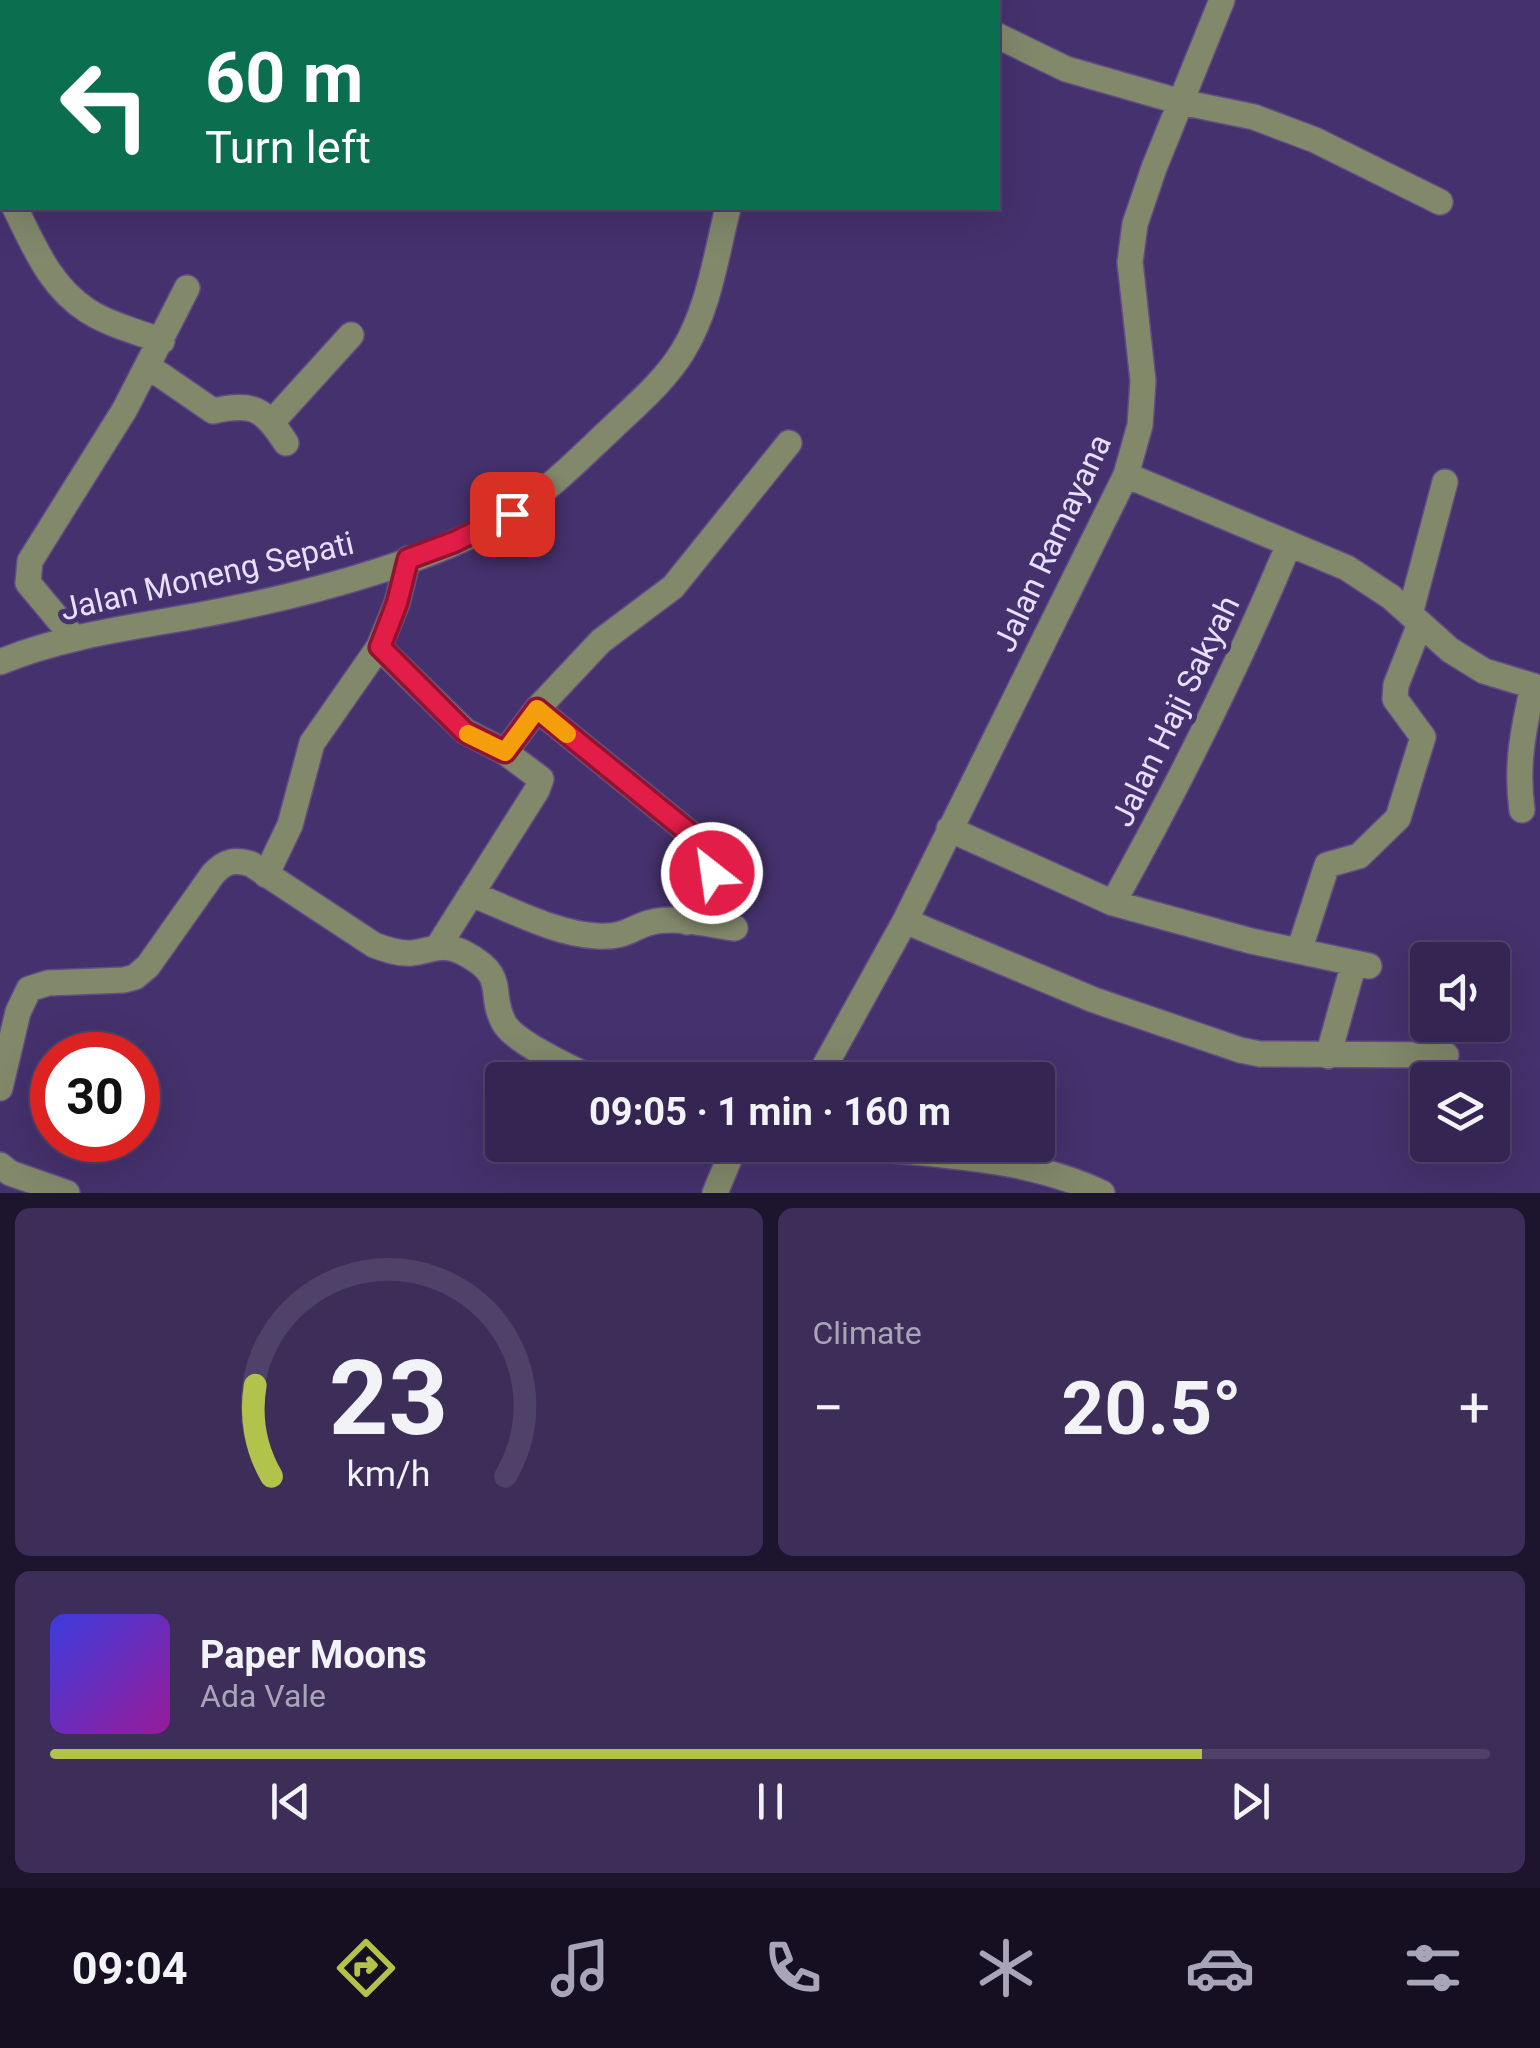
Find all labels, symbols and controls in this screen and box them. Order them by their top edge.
text: 60 m [205,37,363,119]
icon: left [40,40,170,170]
text: Turn left [205,121,371,174]
street label: Jalan Ramayana [985,428,1119,658]
pin [470,472,555,557]
icon: arrive [485,487,540,542]
street label: Jalan Moneng Sepati [57,524,357,628]
street label: Jalan Haji Sakyah [1103,589,1247,833]
position arrow [660,821,764,925]
map controls [1410,942,1510,1162]
button: sound [1410,942,1510,1042]
speed limit sign: 30 [30,1032,160,1162]
button: layers [1410,1062,1510,1162]
text: 09:05 · 1 min · 160 m [589,1090,951,1134]
text: Climate [813,1314,922,1352]
text: 23 [329,1338,448,1459]
text: 20.5° [1061,1364,1241,1452]
text: − [813,1376,844,1440]
text: + [1459,1376,1490,1440]
text: km/h [347,1453,431,1495]
text: Paper Moons [200,1633,427,1677]
text: Ada Vale [200,1677,326,1715]
icon: previous [263,1774,318,1829]
icon: pause [743,1774,798,1829]
icon: next [1223,1774,1278,1829]
icon: directions [331,1933,401,2003]
icon: music [545,1933,615,2003]
icon: phone [758,1933,828,2003]
icon: climate [971,1933,1041,2003]
icon: car [1185,1933,1255,2003]
icon: filters [1398,1933,1468,2003]
text: 09:04 [72,1942,188,1995]

